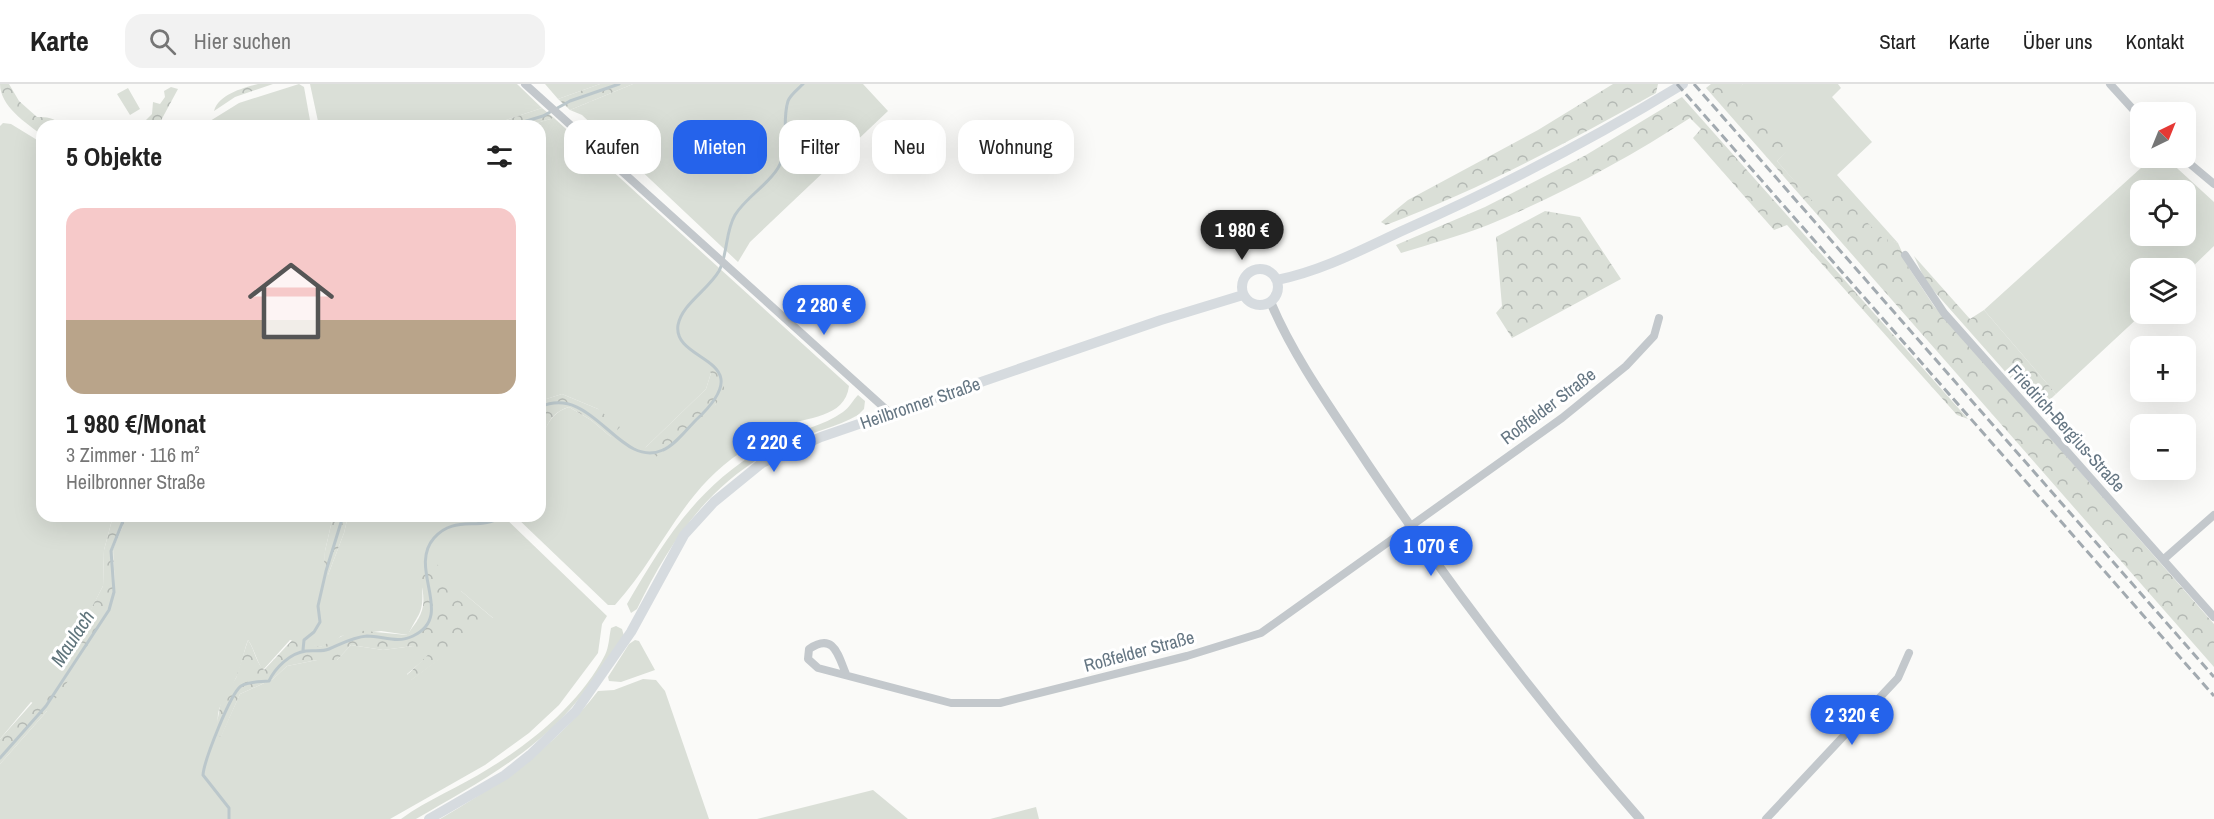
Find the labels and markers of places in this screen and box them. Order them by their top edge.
pin: 1 980 € [1187,210,1297,261]
pin: 2 280 € [769,285,879,336]
pin: 2 220 € [719,422,829,473]
pin: 1 070 € [1376,526,1486,577]
pin: 2 320 € [1797,695,1907,746]

